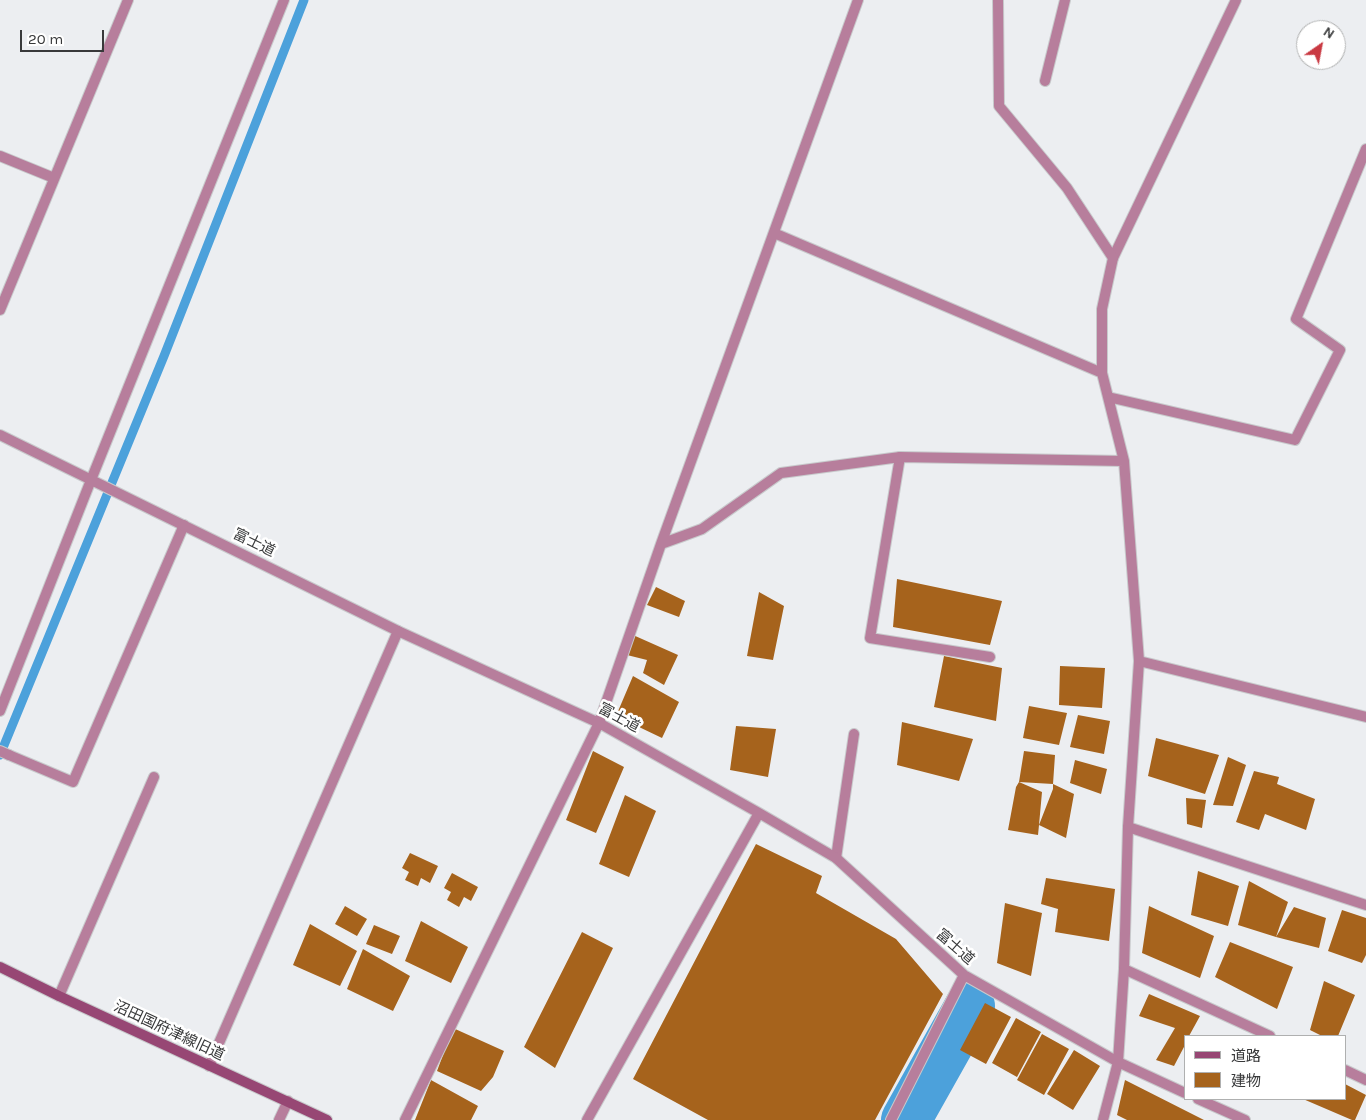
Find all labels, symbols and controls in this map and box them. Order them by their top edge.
scale bar [22,20,106,52]
north arrow [1296,20,1346,70]
text: N [1320,23,1338,43]
text: 20 m [28,30,63,48]
street label: 富士道 [230,525,278,561]
street label: 富士道 [595,699,643,737]
street label: 富士道 [932,925,978,969]
street label: 沼田国府津線旧道 [111,997,227,1065]
legend [1184,1035,1346,1100]
text: 道路 [1231,1047,1261,1065]
text: 建物 [1231,1072,1261,1090]

